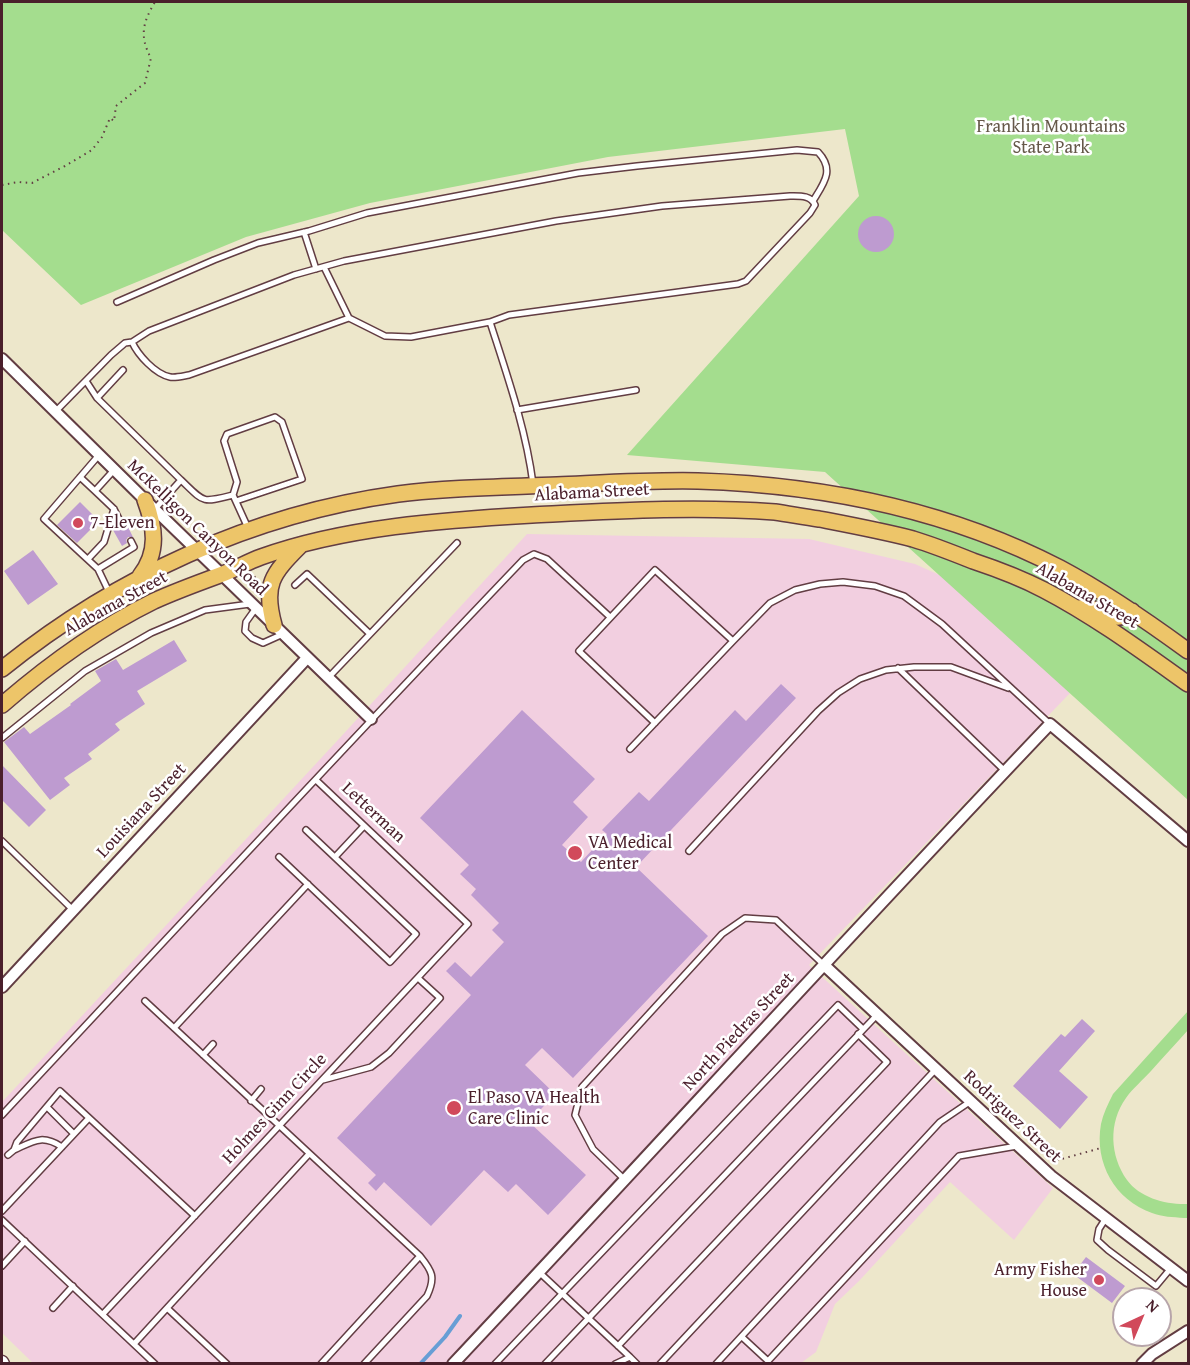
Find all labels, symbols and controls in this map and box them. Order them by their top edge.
park label: Franklin Mountains State Park [977,116,1125,158]
street label: McKelligon Canyon Road [122,455,272,601]
street label: Alabama Street [534,479,650,507]
place label: 7-Eleven [90,512,155,534]
marker: 7-Eleven [71,516,85,530]
street label: Alabama Street [1032,558,1142,634]
street label: Alabama Street [60,567,172,641]
street label: Louisiana Street [93,759,191,863]
street label: Letterman [337,778,409,848]
place label: VA Medical Center [588,832,672,874]
marker: VA Medical Center [566,844,584,862]
street label: North Piedras Street [679,968,799,1096]
street label: Holmes Ginn Circle [218,1049,332,1169]
street label: Rodriguez Street [959,1066,1065,1168]
place label: El Paso VA Health Care Clinic [468,1087,600,1130]
marker: El Paso VA Health Care Clinic [445,1099,463,1117]
place label: Army Fisher House [994,1259,1087,1302]
marker: Army Fisher House [1092,1273,1106,1287]
north arrow [1112,1287,1172,1347]
text: N [1141,1293,1165,1318]

